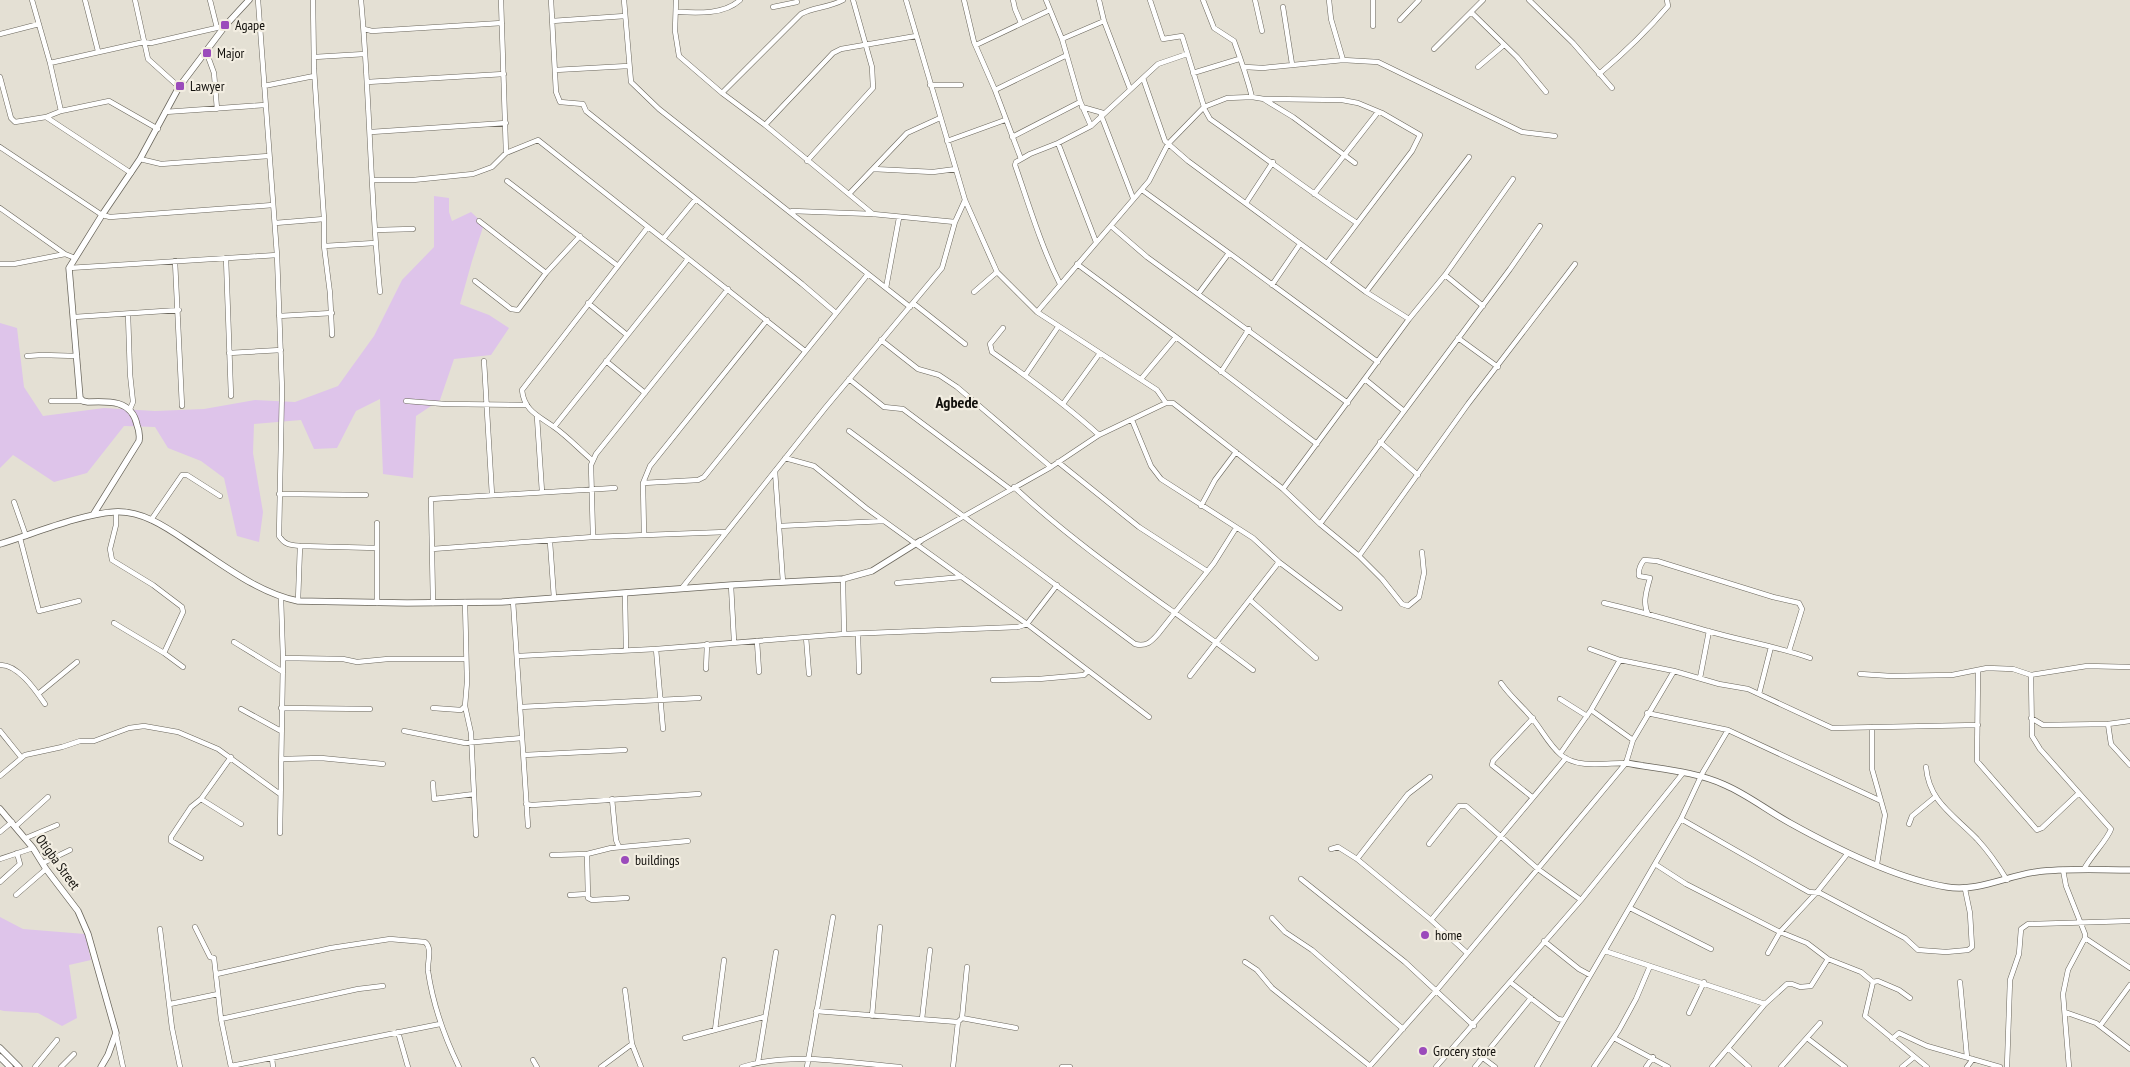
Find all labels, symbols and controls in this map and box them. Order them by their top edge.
place label: Agape [235,16,265,34]
marker: Agape [219,19,231,31]
place label: Major [217,44,245,62]
marker: Major [201,47,213,59]
place label: Lawyer [190,77,225,95]
marker: Lawyer [174,80,186,92]
district label: Agbede [935,392,979,412]
street label: Otigba Street [32,831,84,893]
place label: buildings [635,851,680,869]
marker: buildings [619,854,631,866]
place label: home [1435,926,1462,944]
marker: home [1419,929,1431,941]
place label: Grocery store [1433,1042,1496,1060]
marker: Grocery store [1417,1045,1429,1057]

